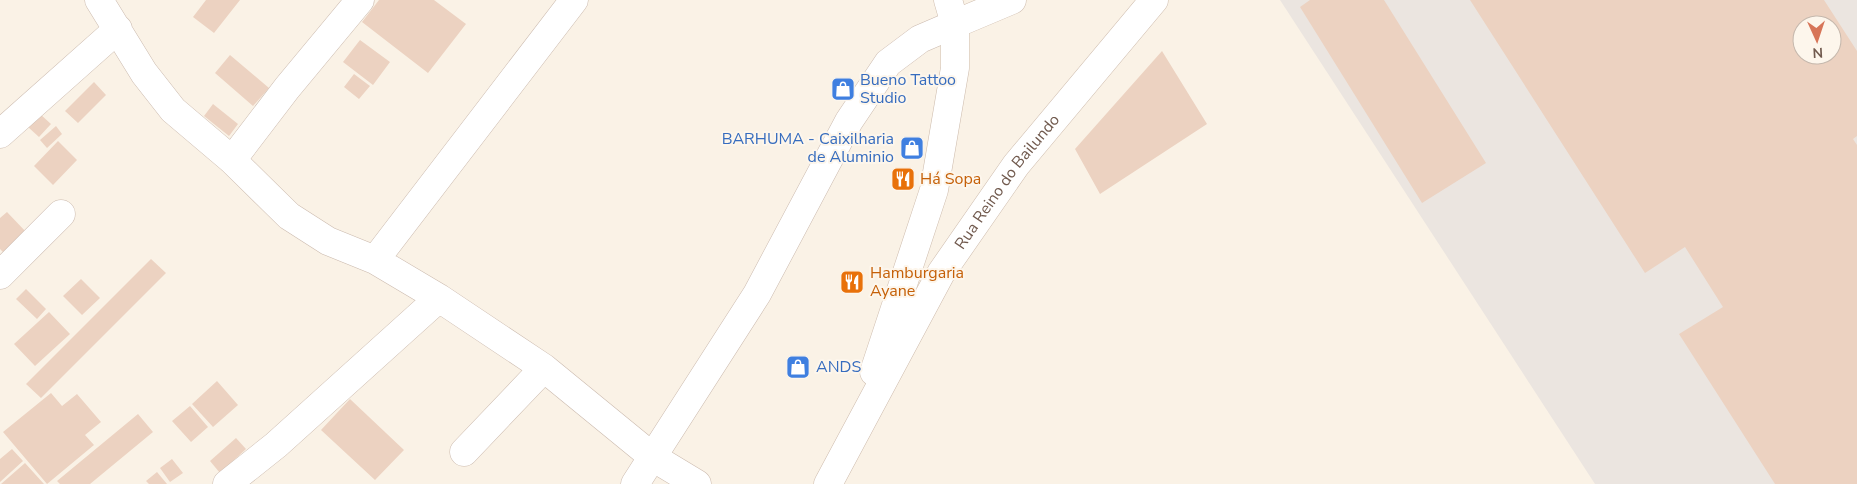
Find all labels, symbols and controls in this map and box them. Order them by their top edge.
north arrow [1792,15,1842,65]
text: N [1812,43,1823,62]
place label: Bueno Tattoo Studio [860,69,956,109]
shop icon: Bueno Tattoo Studio [830,76,856,102]
street label: Rua Reino do Bailundo [950,110,1065,254]
place label: BARHUMA - Caixilharia de Aluminio [722,128,894,168]
shop icon: BARHUMA - Caixilharia de Aluminio [899,135,925,161]
restaurant icon: Há Sopa [890,166,916,192]
place label: Há Sopa [920,168,981,190]
place label: Hamburgaria Ayane [870,262,964,302]
restaurant icon: Hamburgaria Ayane [839,269,865,295]
shop icon: ANDS [785,354,811,380]
place label: ANDS [816,356,861,378]

